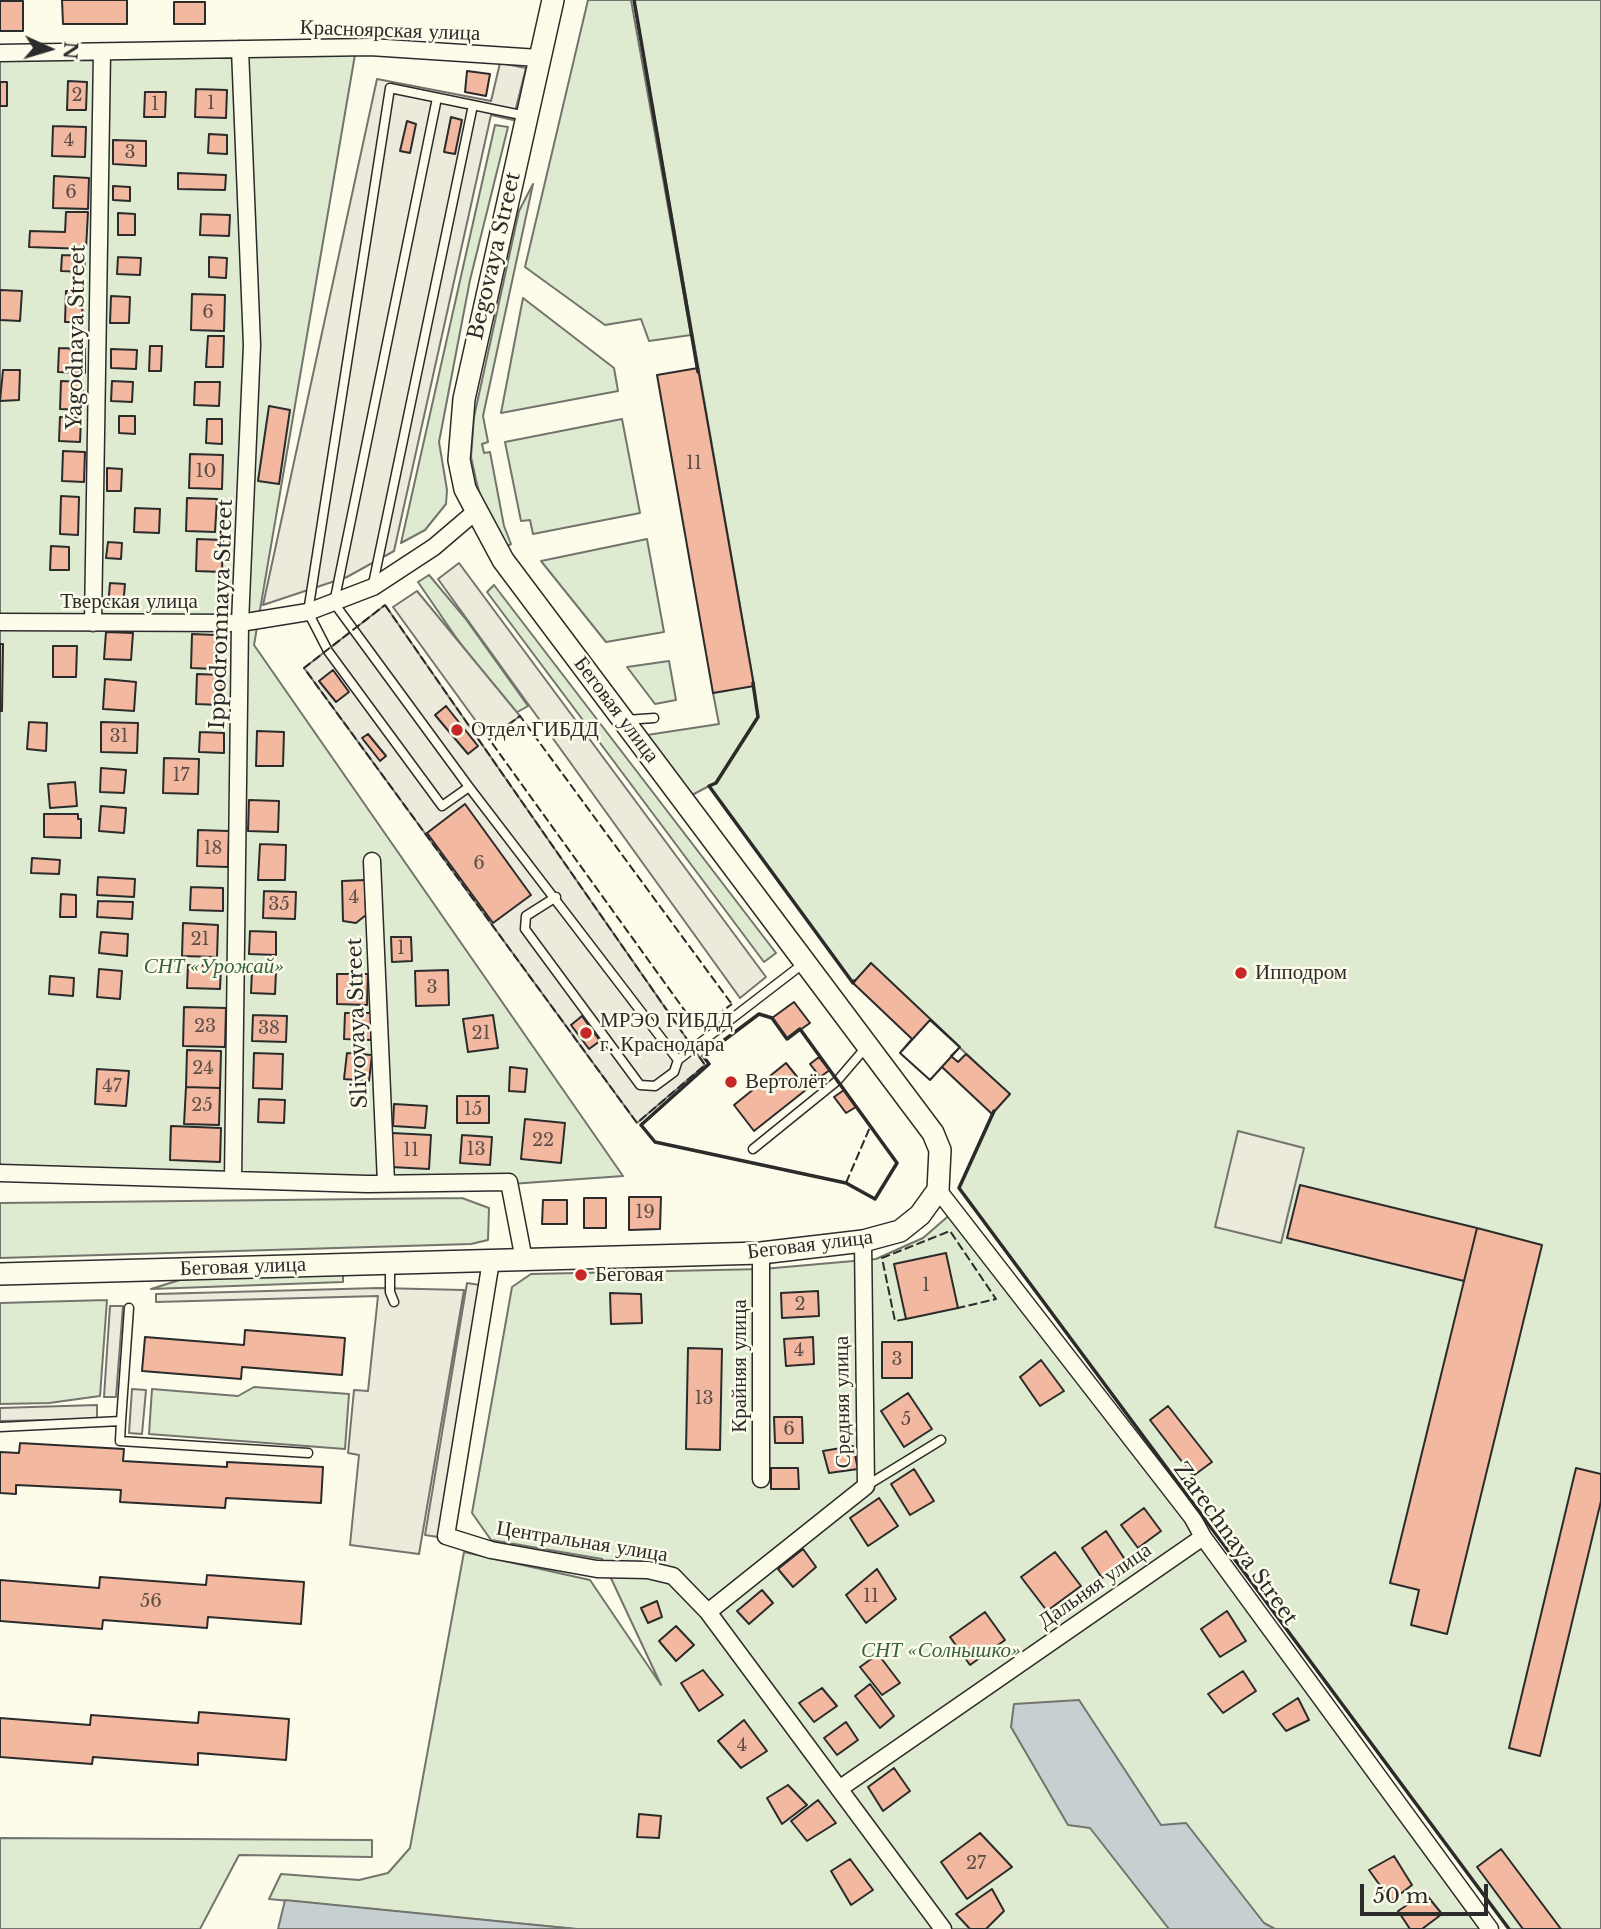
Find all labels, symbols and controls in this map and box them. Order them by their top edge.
north arrow [14,14,84,84]
street label: Красноярская улица [299,15,481,47]
text: N [58,41,83,60]
house number: 2 [71,85,83,107]
house number: 1 [207,93,215,115]
house number: 1 [151,94,159,116]
house number: 4 [64,130,74,152]
house number: 3 [124,142,136,164]
street label: Begovaya Street [463,169,527,343]
house number: 6 [65,182,77,204]
street label: Yagodnaya Street [63,244,91,430]
house number: 6 [202,302,214,324]
house number: 11 [686,453,702,475]
house number: 10 [196,461,216,483]
street label: Ippodromnaya Street [205,498,239,730]
street label: Тверская улица [60,589,198,615]
street label: Беговая улица [568,652,664,768]
place label: Отдел ГИБДД [471,717,599,743]
marker: Отдел ГИБДД [449,722,465,738]
house number: 31 [109,726,129,748]
house number: 17 [172,765,190,787]
house number: 18 [204,838,222,860]
house number: 6 [473,853,485,875]
house number: 4 [349,887,359,909]
house number: 35 [268,894,290,916]
house number: 21 [190,929,210,951]
street label: Slivovaya Street [342,937,374,1109]
house number: 1 [397,938,405,960]
park label: СНТ «Урожай» [144,954,284,980]
place label: Ипподром [1255,960,1347,986]
marker: Ипподром [1233,965,1249,981]
house number: 3 [426,977,438,999]
place label: МРЭО ГИБДД г. Краснодара [600,1008,733,1058]
house number: 23 [194,1016,216,1038]
house number: 38 [258,1018,280,1040]
house number: 21 [471,1023,491,1045]
marker: МРЭО ГИБДД г. Краснодара [578,1025,594,1041]
house number: 24 [192,1058,214,1080]
place label: Вертолёт [745,1069,827,1095]
marker: Вертолёт [723,1074,739,1090]
house number: 47 [102,1076,122,1098]
house number: 25 [191,1095,213,1117]
house number: 15 [464,1099,482,1121]
house number: 22 [532,1130,554,1152]
house number: 13 [466,1139,486,1161]
house number: 11 [403,1140,419,1162]
house number: 19 [635,1202,655,1224]
street label: Беговая улица [746,1225,874,1265]
street label: Беговая улица [179,1252,307,1282]
place label: Беговая [595,1262,664,1288]
marker: Беговая [573,1267,589,1283]
house number: 1 [922,1275,930,1297]
house number: 2 [794,1294,806,1316]
street label: Крайняя улица [727,1299,753,1433]
street label: Средняя улица [829,1335,857,1469]
house number: 4 [794,1340,804,1362]
house number: 3 [891,1349,903,1371]
house number: 13 [694,1388,714,1410]
house number: 5 [901,1409,911,1431]
house number: 6 [783,1419,795,1441]
street label: Zarechnaya Street [1167,1458,1303,1630]
street label: Центральная улица [494,1516,670,1568]
street label: Дальняя улица [1034,1538,1156,1634]
house number: 11 [863,1586,879,1608]
house number: 56 [140,1591,162,1613]
park label: СНТ «Солнышко» [861,1638,1021,1664]
house number: 4 [737,1735,747,1757]
house number: 27 [966,1853,986,1875]
scale bar [1363,1870,1491,1914]
text: 50 m [1373,1883,1428,1909]

